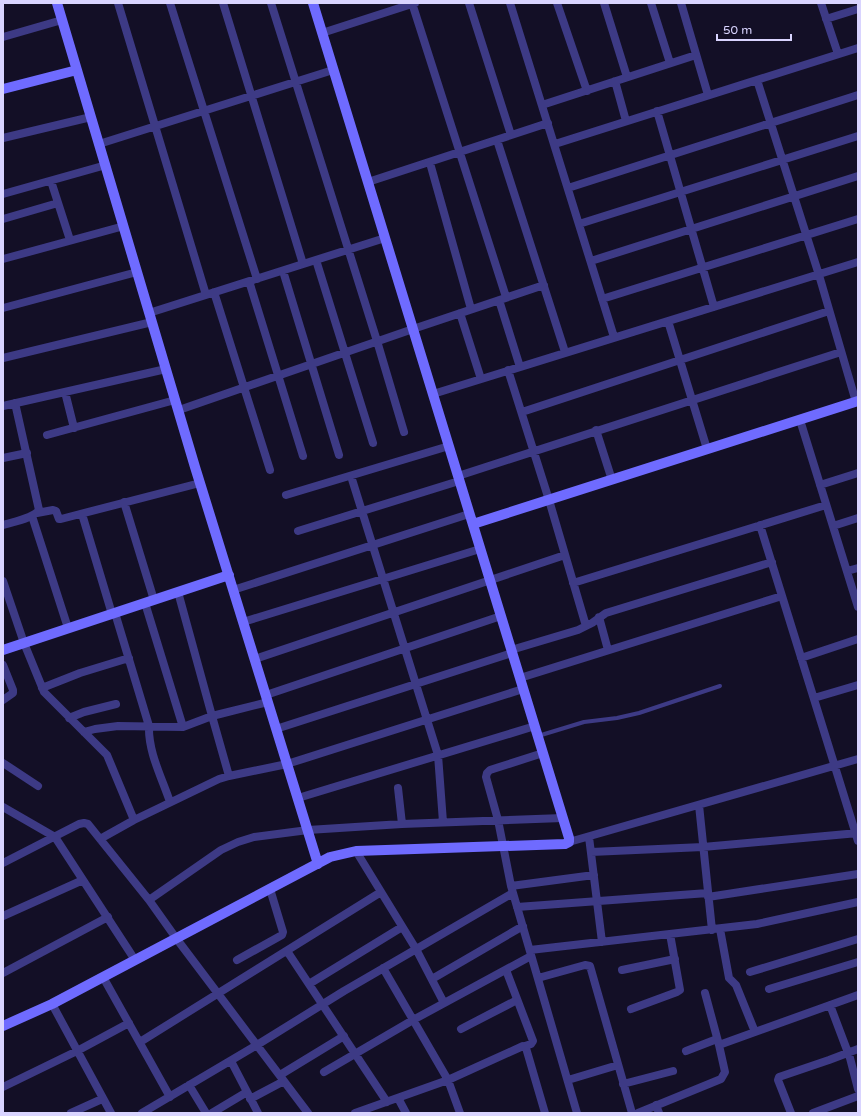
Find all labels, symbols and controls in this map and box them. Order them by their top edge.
scale bar [717,16,791,42]
text: 50 m [723,23,752,37]

